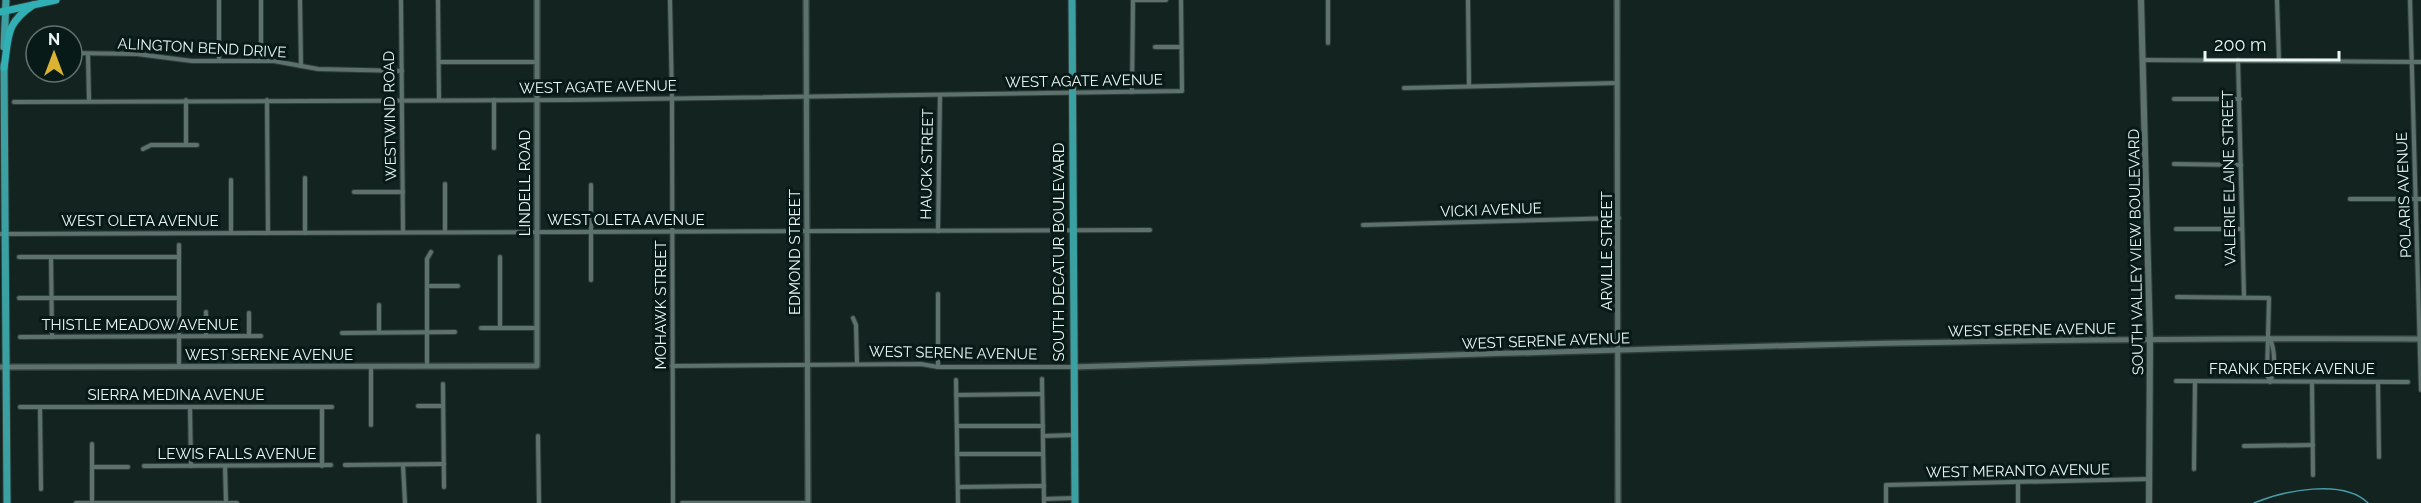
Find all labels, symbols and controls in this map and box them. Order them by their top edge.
north arrow [24,24,84,84]
scale bar [2205,24,2338,62]
text: N [48,30,60,49]
text: 200 m [2214,34,2267,55]
street label: ALINGTON BEND DRIVE [117,35,287,61]
street label: WESTWIND ROAD [380,51,400,181]
street label: WEST AGATE AVENUE [1005,71,1163,91]
street label: WEST AGATE AVENUE [519,77,677,97]
street label: VALERIE ELAINE STREET [2218,90,2240,266]
street label: HAUCK STREET [917,108,937,220]
street label: SOUTH VALLEY VIEW BOULEVARD [2125,128,2147,375]
street label: LINDELL ROAD [516,130,534,236]
street label: POLARIS AVENUE [2393,132,2415,258]
street label: SOUTH DECATUR BOULEVARD [1050,142,1068,362]
street label: EDMOND STREET [786,189,804,315]
street label: ARVILLE STREET [1598,191,1616,311]
street label: VICKI AVENUE [1440,199,1542,221]
street label: WEST OLETA AVENUE [547,211,705,229]
street label: WEST OLETA AVENUE [61,212,219,230]
street label: MOHAWK STREET [652,240,670,370]
street label: THISTLE MEADOW AVENUE [41,316,239,334]
street label: WEST SERENE AVENUE [1948,320,2116,340]
street label: WEST SERENE AVENUE [1462,329,1630,353]
street label: WEST SERENE AVENUE [869,343,1037,363]
street label: WEST SERENE AVENUE [185,346,353,364]
street label: FRANK DEREK AVENUE [2209,360,2375,378]
street label: SIERRA MEDINA AVENUE [88,386,264,404]
street label: LEWIS FALLS AVENUE [158,445,316,463]
street label: WEST MERANTO AVENUE [1926,460,2110,482]

